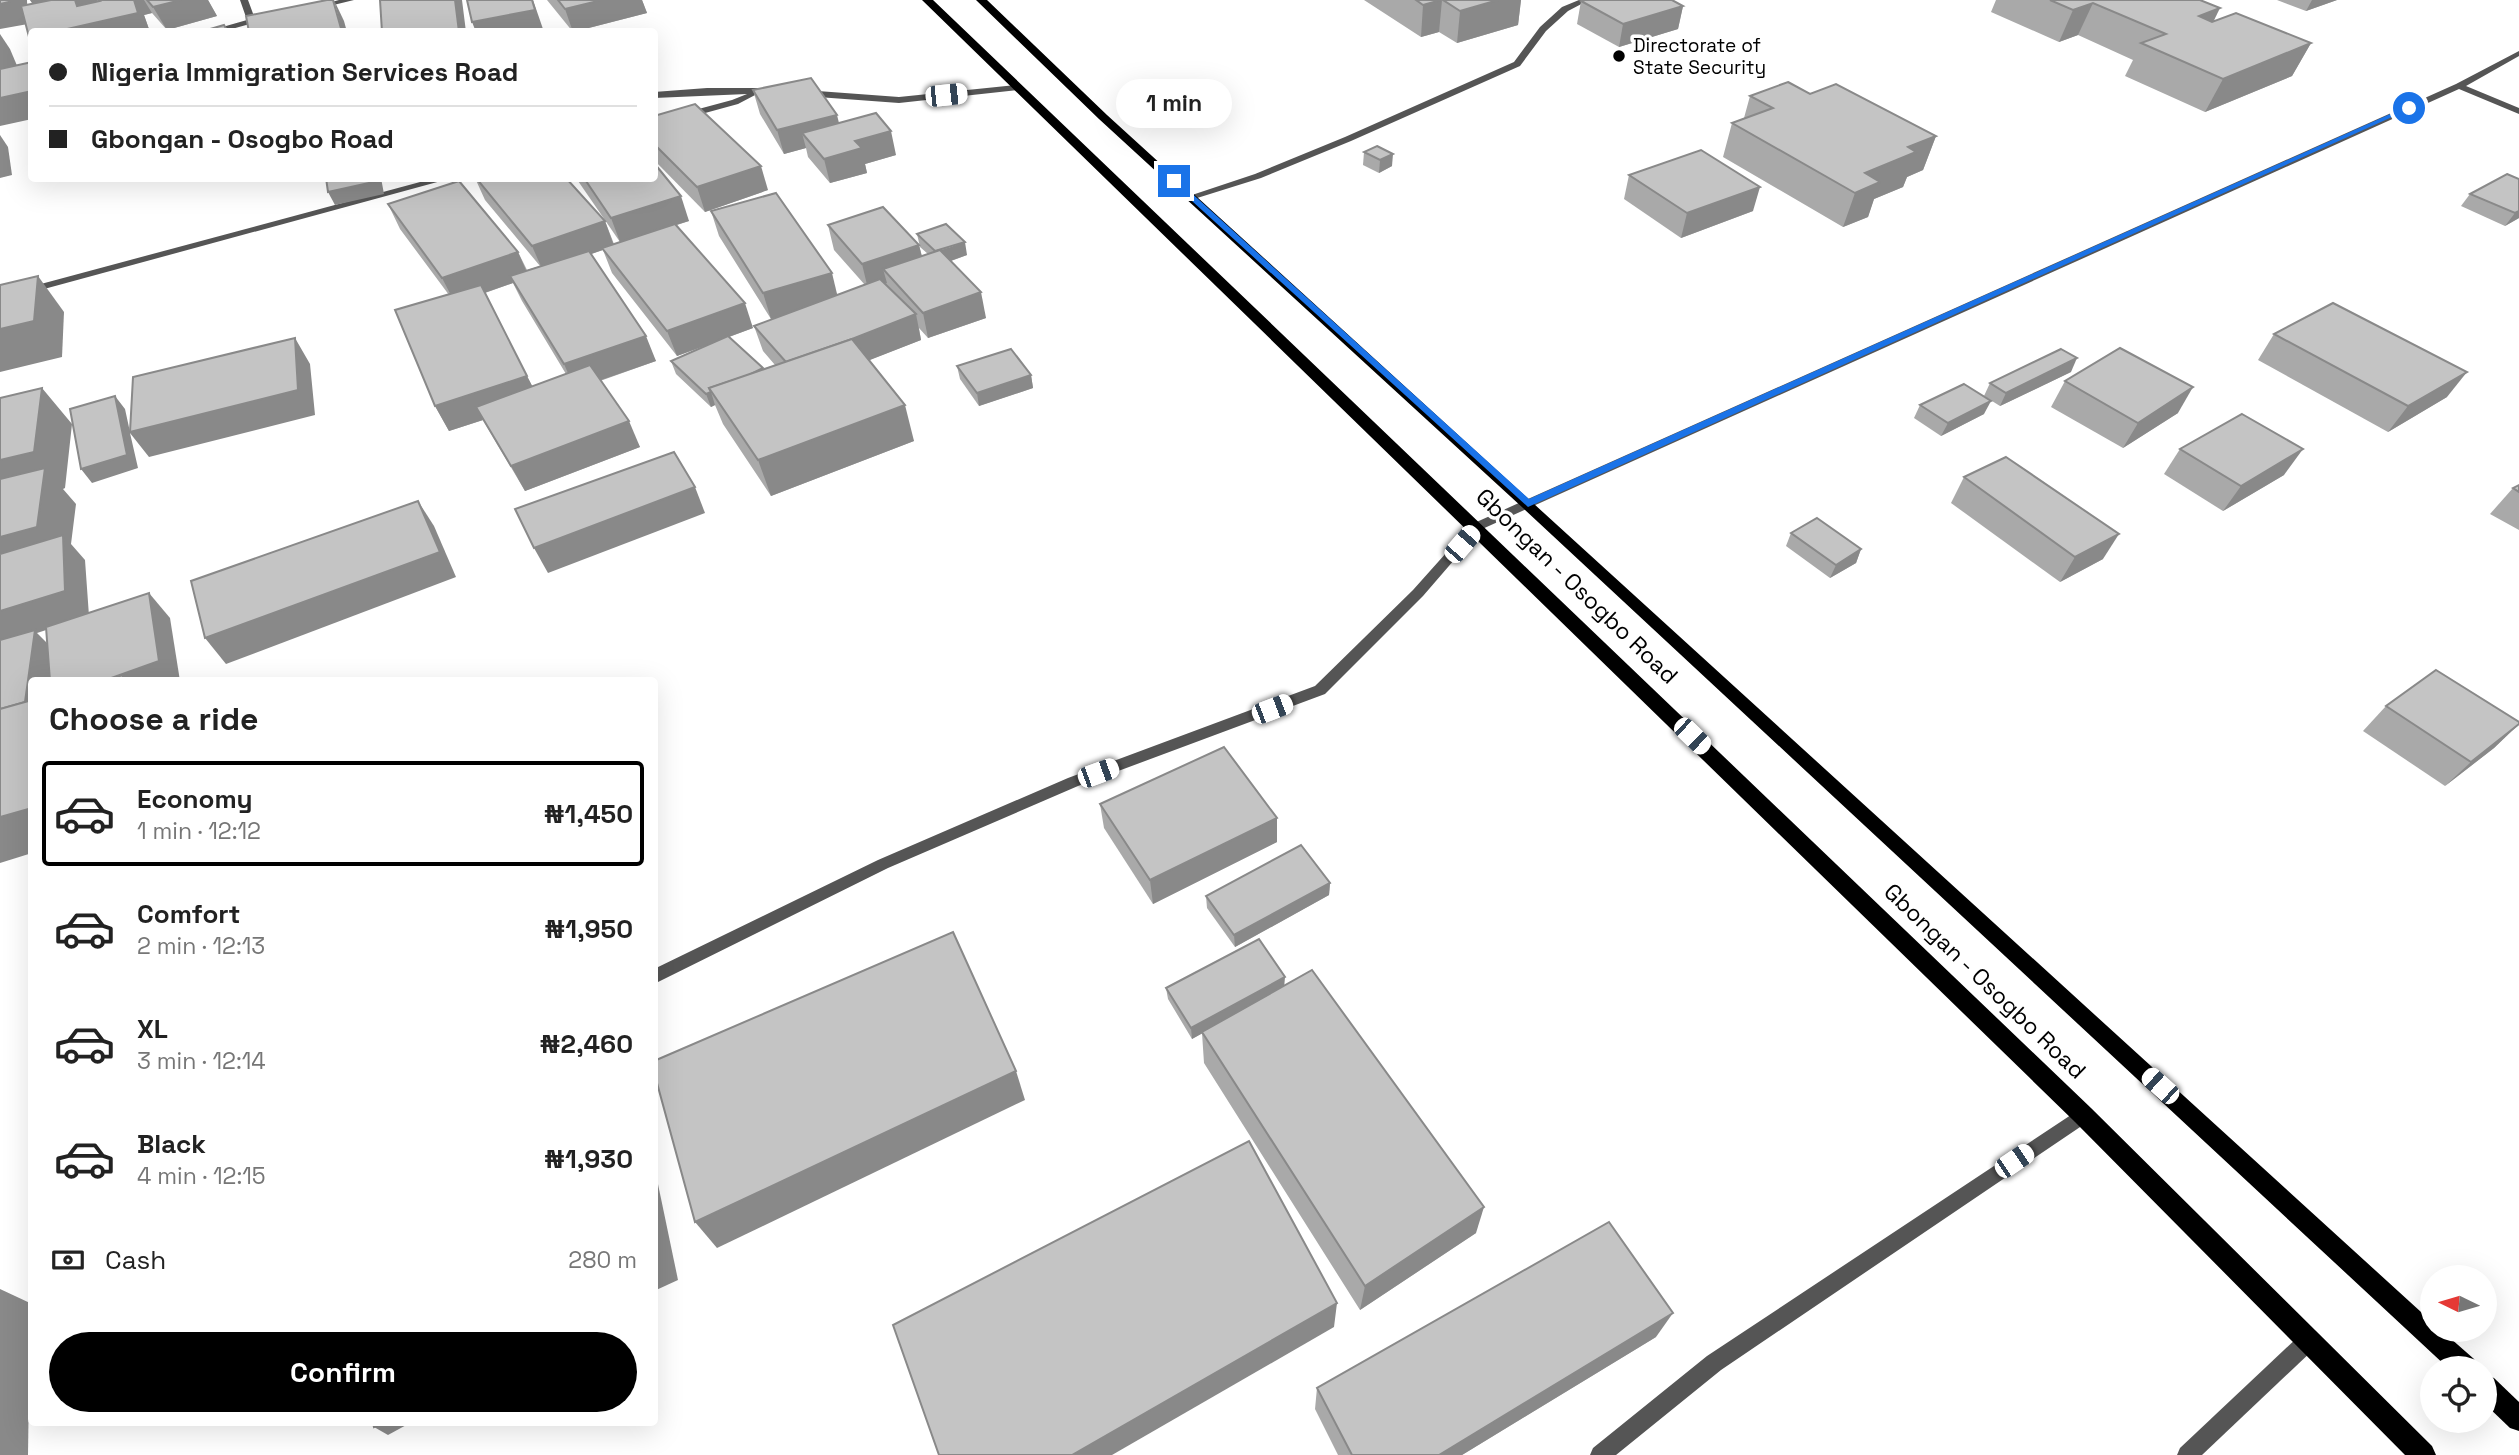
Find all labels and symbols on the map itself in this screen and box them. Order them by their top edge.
place label: Directorate of State Security [1633,33,1766,80]
marker: Directorate of State Security [1611,48,1627,64]
callout: 1 min [1116,80,1232,128]
car [925,82,968,108]
route start [2393,92,2425,124]
route end [1158,165,1190,197]
street label: Gbongan - Osogbo Road [1470,482,1684,690]
car [1441,521,1484,567]
car [1249,692,1296,726]
car [1670,714,1715,758]
car [1075,756,1122,790]
street label: Gbongan - Osogbo Road [1878,877,2092,1085]
car [2138,1064,2183,1108]
car [1991,1141,2038,1181]
north arrow [2420,1265,2497,1342]

